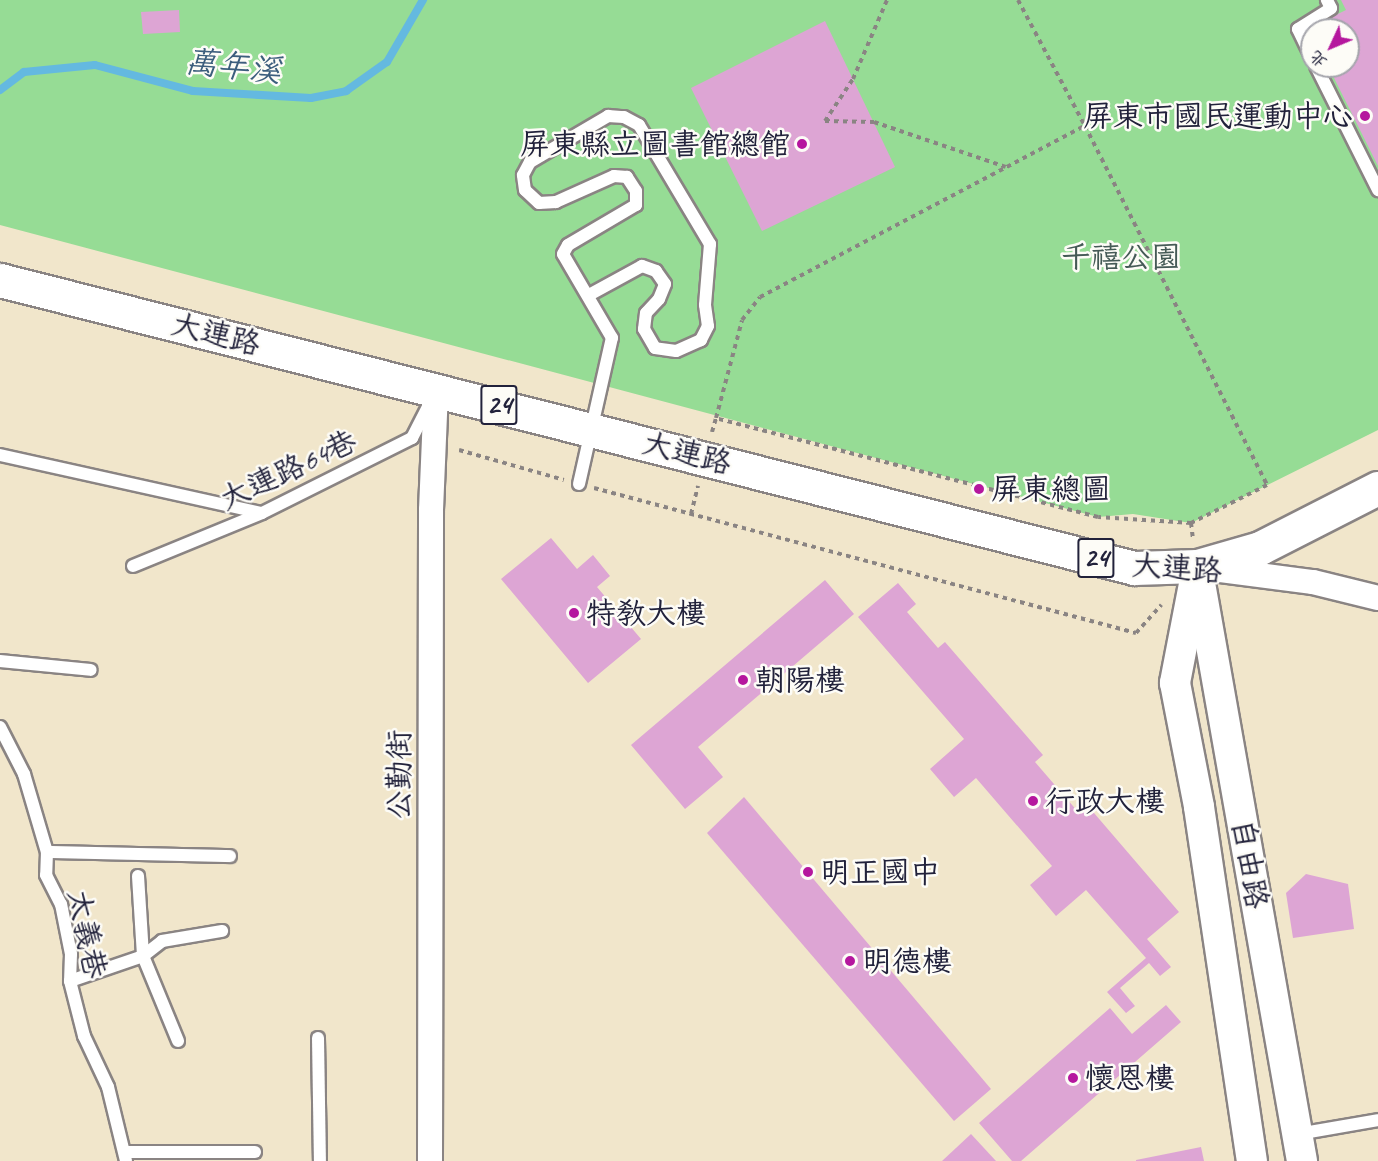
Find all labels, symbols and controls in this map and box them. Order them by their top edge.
north arrow [1300,18,1360,78]
water label: 萬年溪 [183,43,283,91]
text: 北 [1306,46,1331,72]
place label: 屏東市國民運動中心 [1083,98,1353,134]
marker: 屏東市國民運動中心 [1358,109,1372,123]
place label: 屏東縣立圖書館總館 [520,126,790,162]
marker: 屏東縣立圖書館總館 [795,137,809,151]
park label: 千禧公園 [1061,239,1181,275]
street label: 大連路 [168,306,264,362]
road number: 24 [480,380,518,430]
street label: 大連路64巷 [214,423,362,517]
street label: 大連路 [639,425,735,481]
place label: 屏東總圖 [991,471,1111,507]
marker: 屏東總圖 [972,482,986,496]
road number: 24 [1076,533,1116,583]
street label: 大連路 [1131,547,1223,589]
place label: 特教大樓 [586,595,706,631]
marker: 特教大樓 [567,606,581,620]
place label: 朝陽樓 [755,662,845,698]
marker: 朝陽樓 [736,673,750,687]
street label: 公勤街 [381,730,417,820]
place label: 行政大樓 [1045,783,1165,819]
marker: 行政大樓 [1026,794,1040,808]
street label: 自由路 [1224,817,1276,911]
place label: 明正國中 [820,854,940,890]
marker: 明正國中 [801,865,815,879]
street label: 太義巷 [60,886,114,982]
place label: 明德樓 [862,943,952,979]
marker: 明德樓 [843,954,857,968]
place label: 懷恩樓 [1085,1060,1175,1096]
marker: 懷恩樓 [1066,1071,1080,1085]

